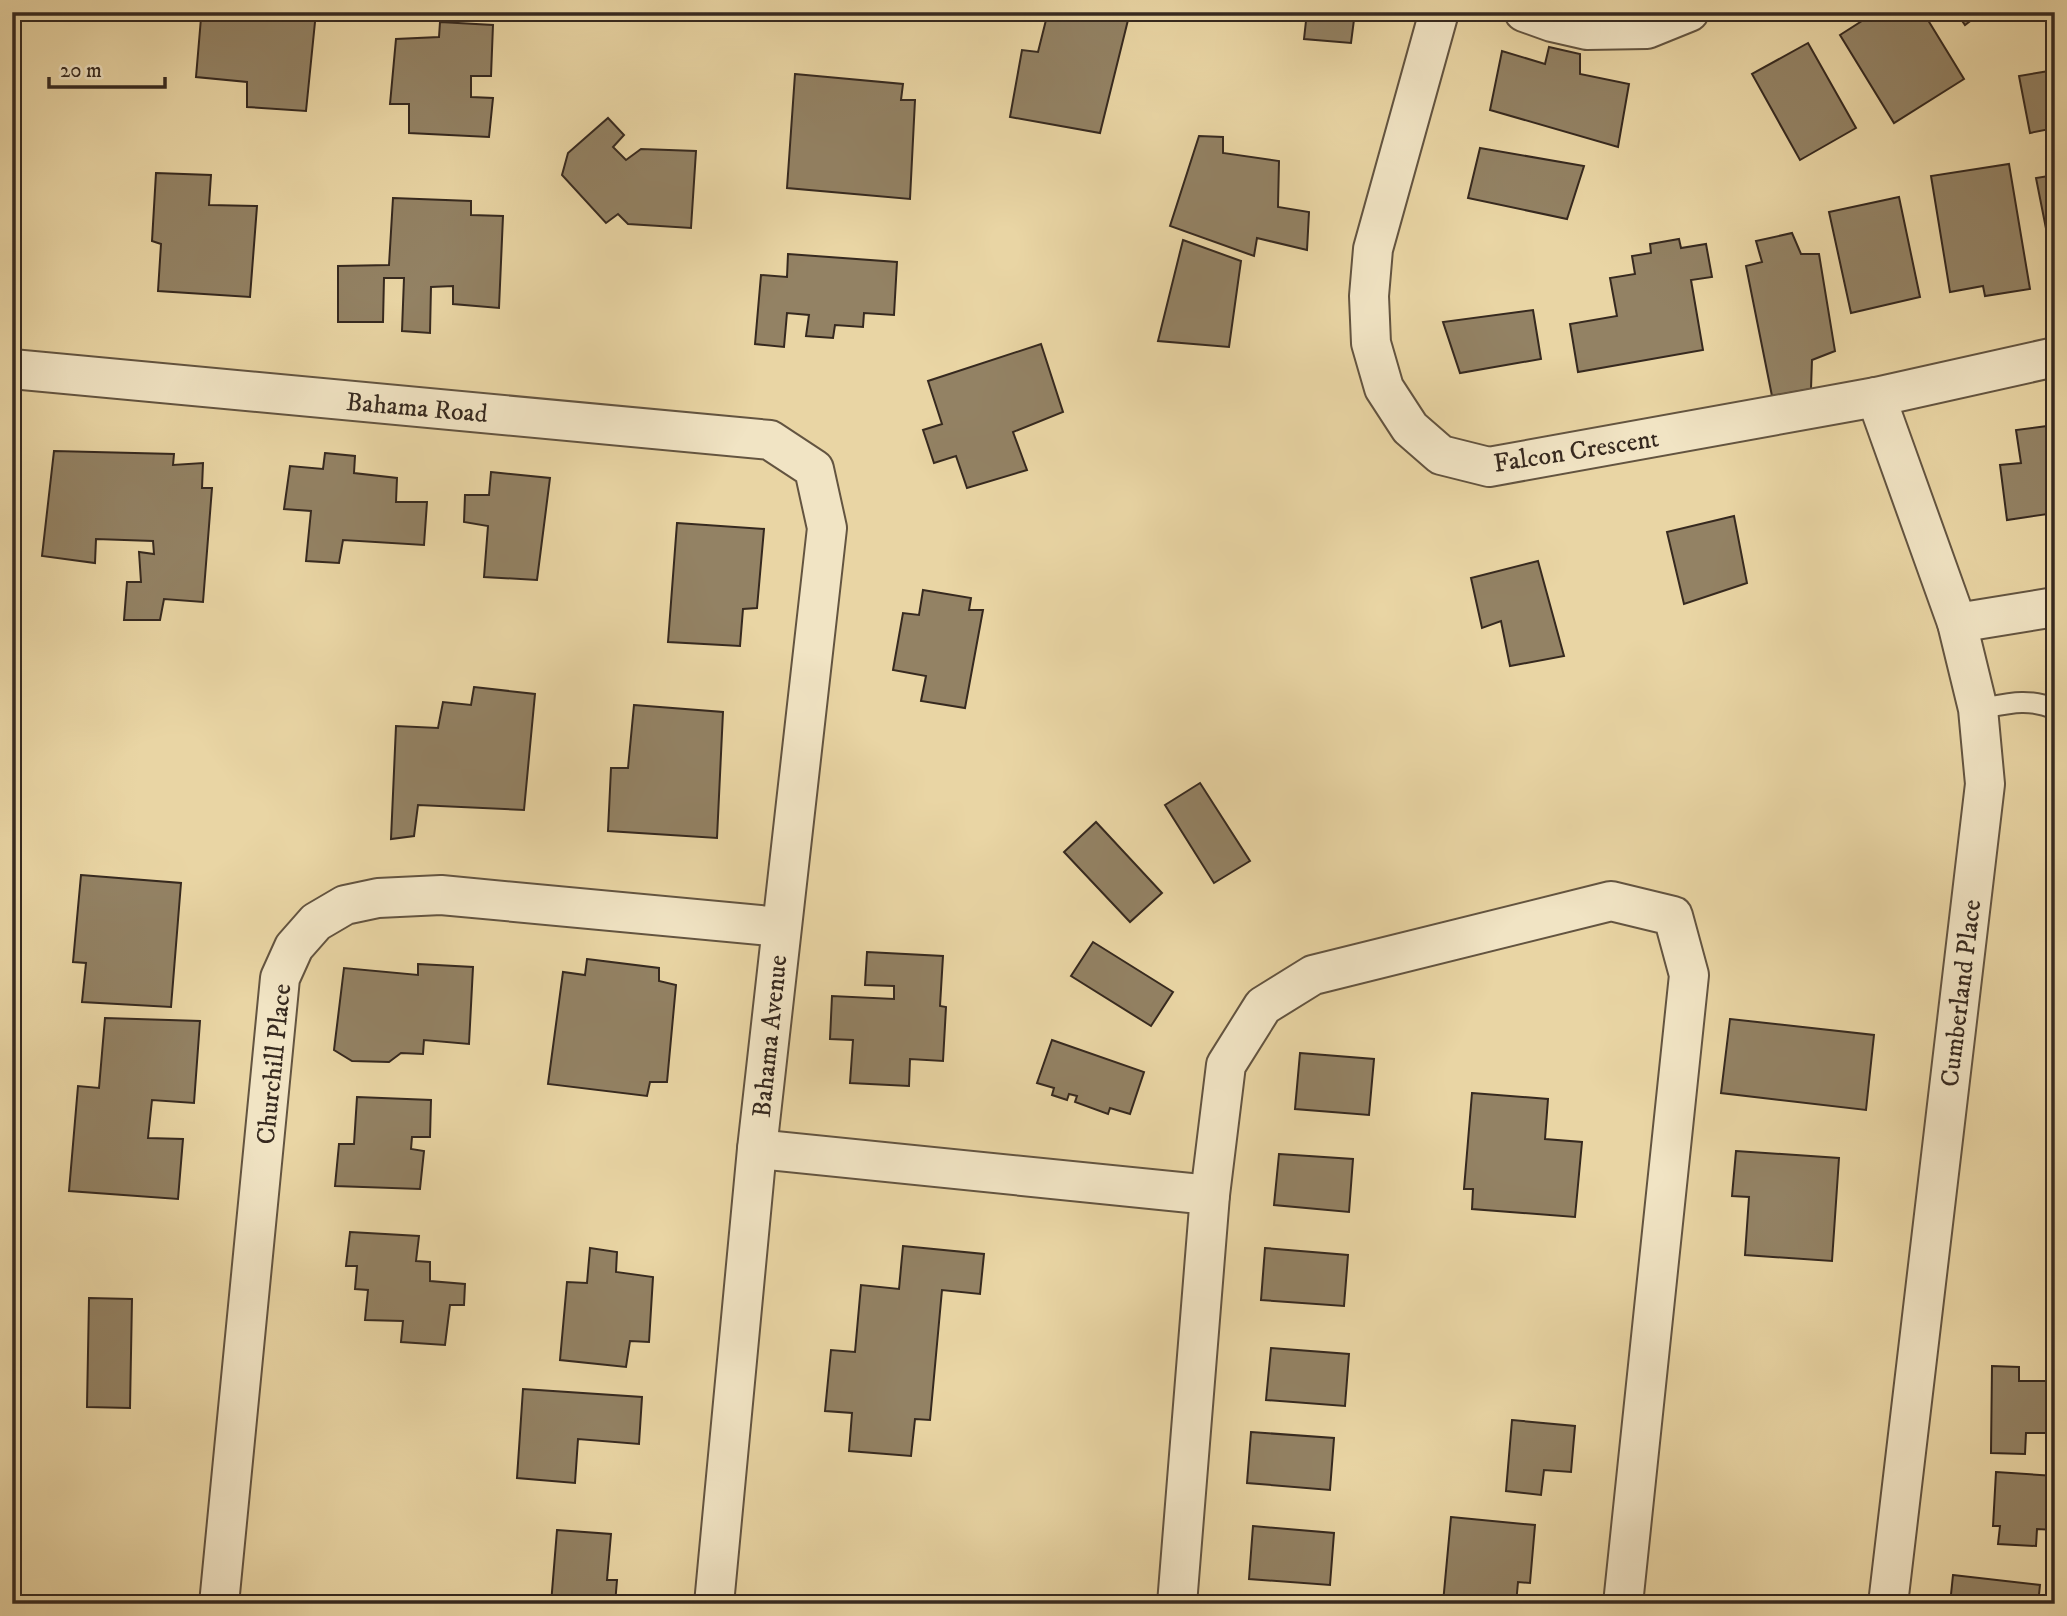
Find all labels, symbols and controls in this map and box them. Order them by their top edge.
scale bar [49,46,164,90]
text: 20 m [60,58,102,84]
street label: Bahama Road [345,386,489,431]
street label: Falcon Crescent [1491,422,1661,481]
street label: Cumberland Place [1934,898,1989,1089]
street label: Bahama Avenue [746,953,795,1119]
street label: Churchill Place [250,982,299,1146]

